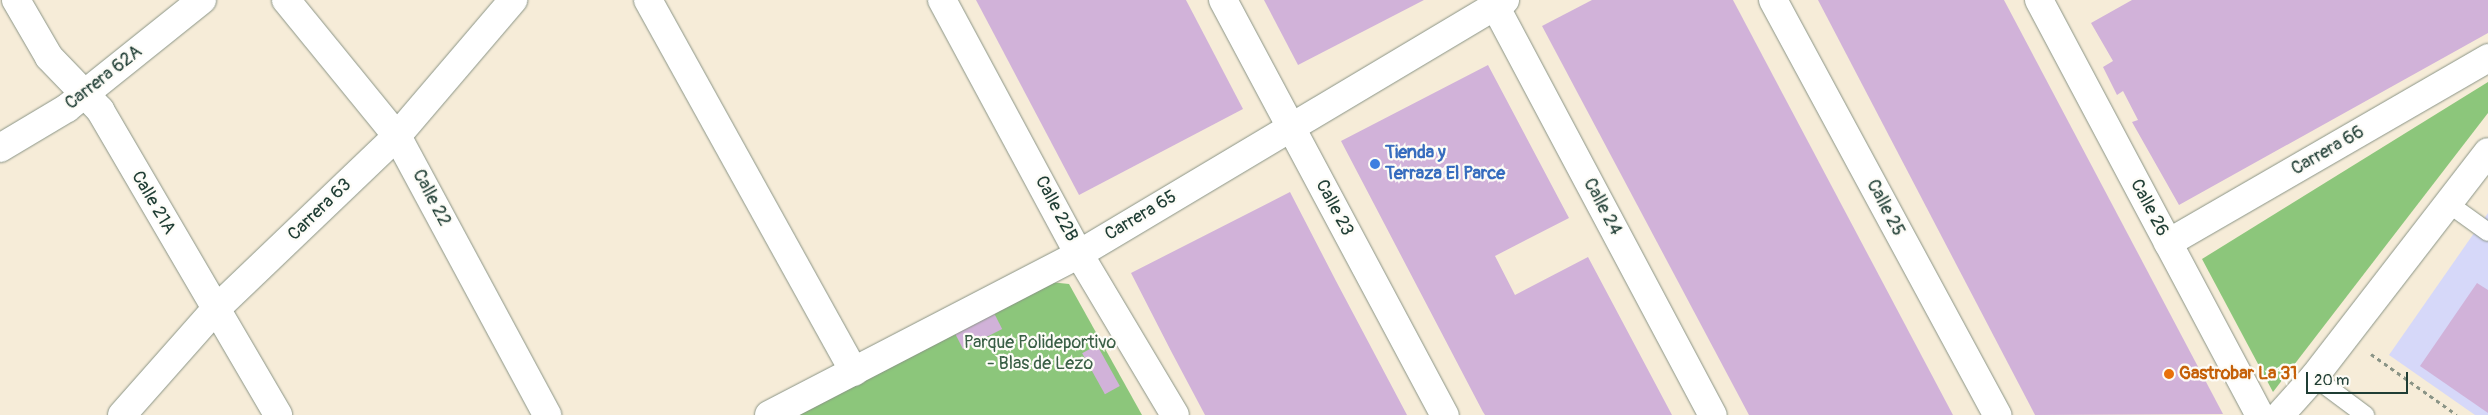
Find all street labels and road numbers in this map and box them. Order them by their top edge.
street label: Carrera 62A [61,41,147,115]
street label: Carrera 66 [2288,122,2368,180]
street label: Calle 22 [407,166,455,230]
street label: Calle 21A [126,167,180,239]
street label: Calle 22B [1030,173,1082,245]
street label: Carrera 63 [284,174,356,246]
street label: Calle 24 [1578,175,1626,239]
street label: Calle 23 [1310,176,1358,240]
street label: Calle 25 [1861,176,1909,240]
street label: Calle 26 [2125,176,2173,240]
street label: Carrera 65 [1101,186,1181,246]

